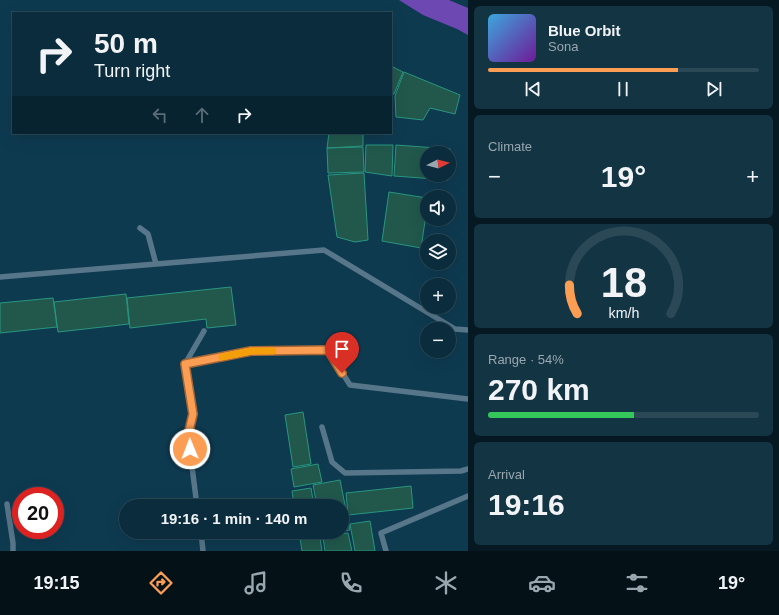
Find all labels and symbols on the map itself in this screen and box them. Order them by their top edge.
north arrow [420,146,456,182]
pin [325,332,359,373]
position arrow [169,428,211,470]
speed limit sign: 20 [12,487,64,539]

